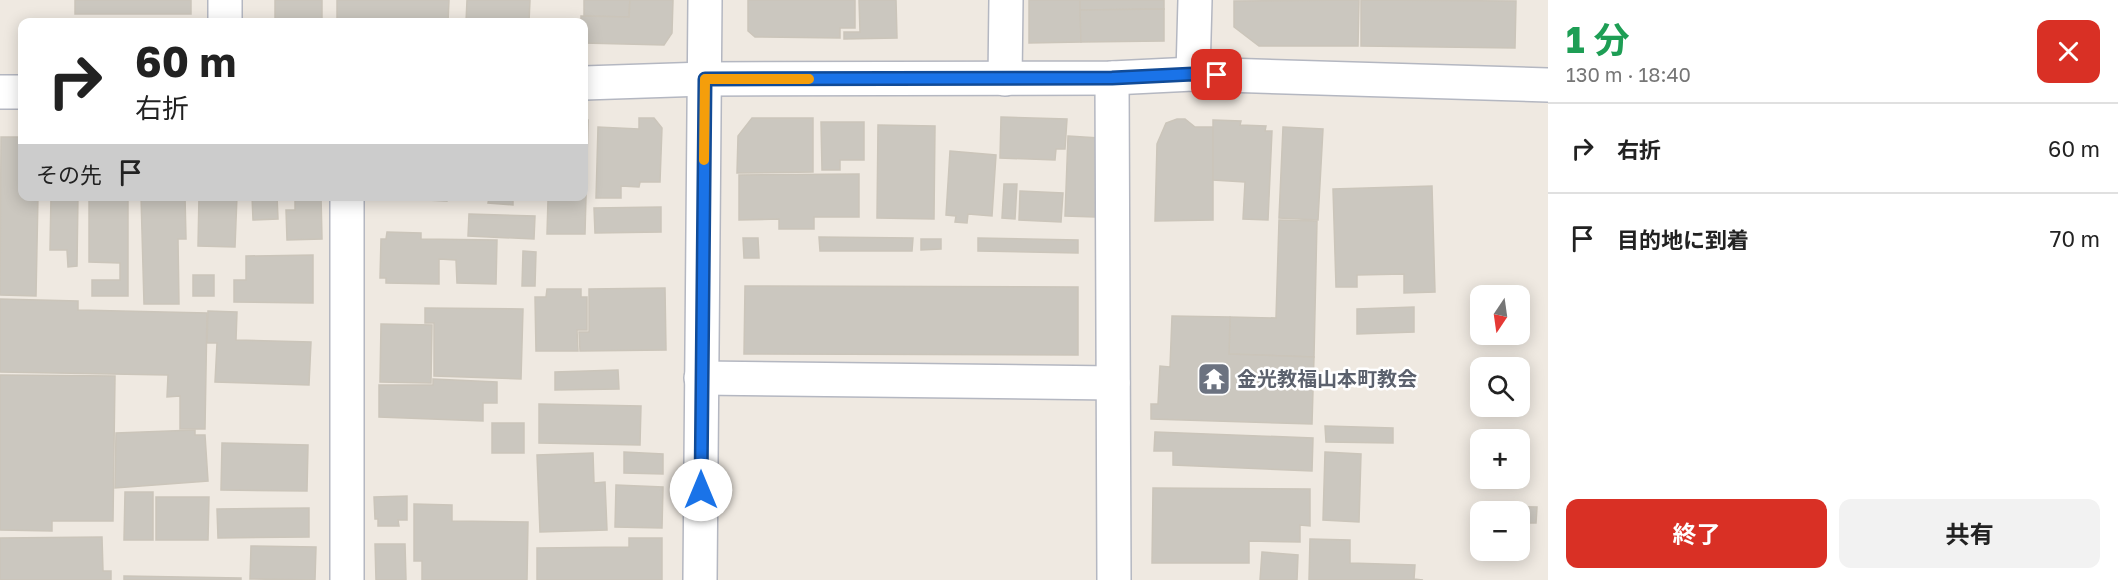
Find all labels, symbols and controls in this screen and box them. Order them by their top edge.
text: 1 分 [1566,18,1630,61]
button: close [2037,20,2100,83]
text: 60 m [135,36,236,86]
icon: right [36,42,114,120]
pin [1191,49,1242,100]
icon: arrive [1200,58,1233,91]
text: 130 m · 18:40 [1566,62,1691,86]
text: 右折 [135,92,189,124]
icon: right [1566,132,1599,165]
text: 60 m [2048,135,2100,162]
text: 右折 [1617,136,1661,163]
icon: arrive [114,156,147,189]
text: その先 [36,161,102,188]
icon: arrive [1566,222,1599,255]
text: 70 m [2050,225,2100,252]
text: 目的地に到着 [1617,226,1749,253]
north arrow [1470,285,1530,345]
map controls [1470,285,1530,561]
button: search [1470,357,1530,417]
temple icon: 金光教福山本町教会 [1196,361,1232,397]
place label: 金光教福山本町教会 [1237,366,1417,390]
button: + [1470,429,1530,489]
position arrow [669,458,733,522]
button: 終了 [1566,499,1827,568]
button: 共有 [1839,499,2100,568]
button: − [1470,501,1530,561]

